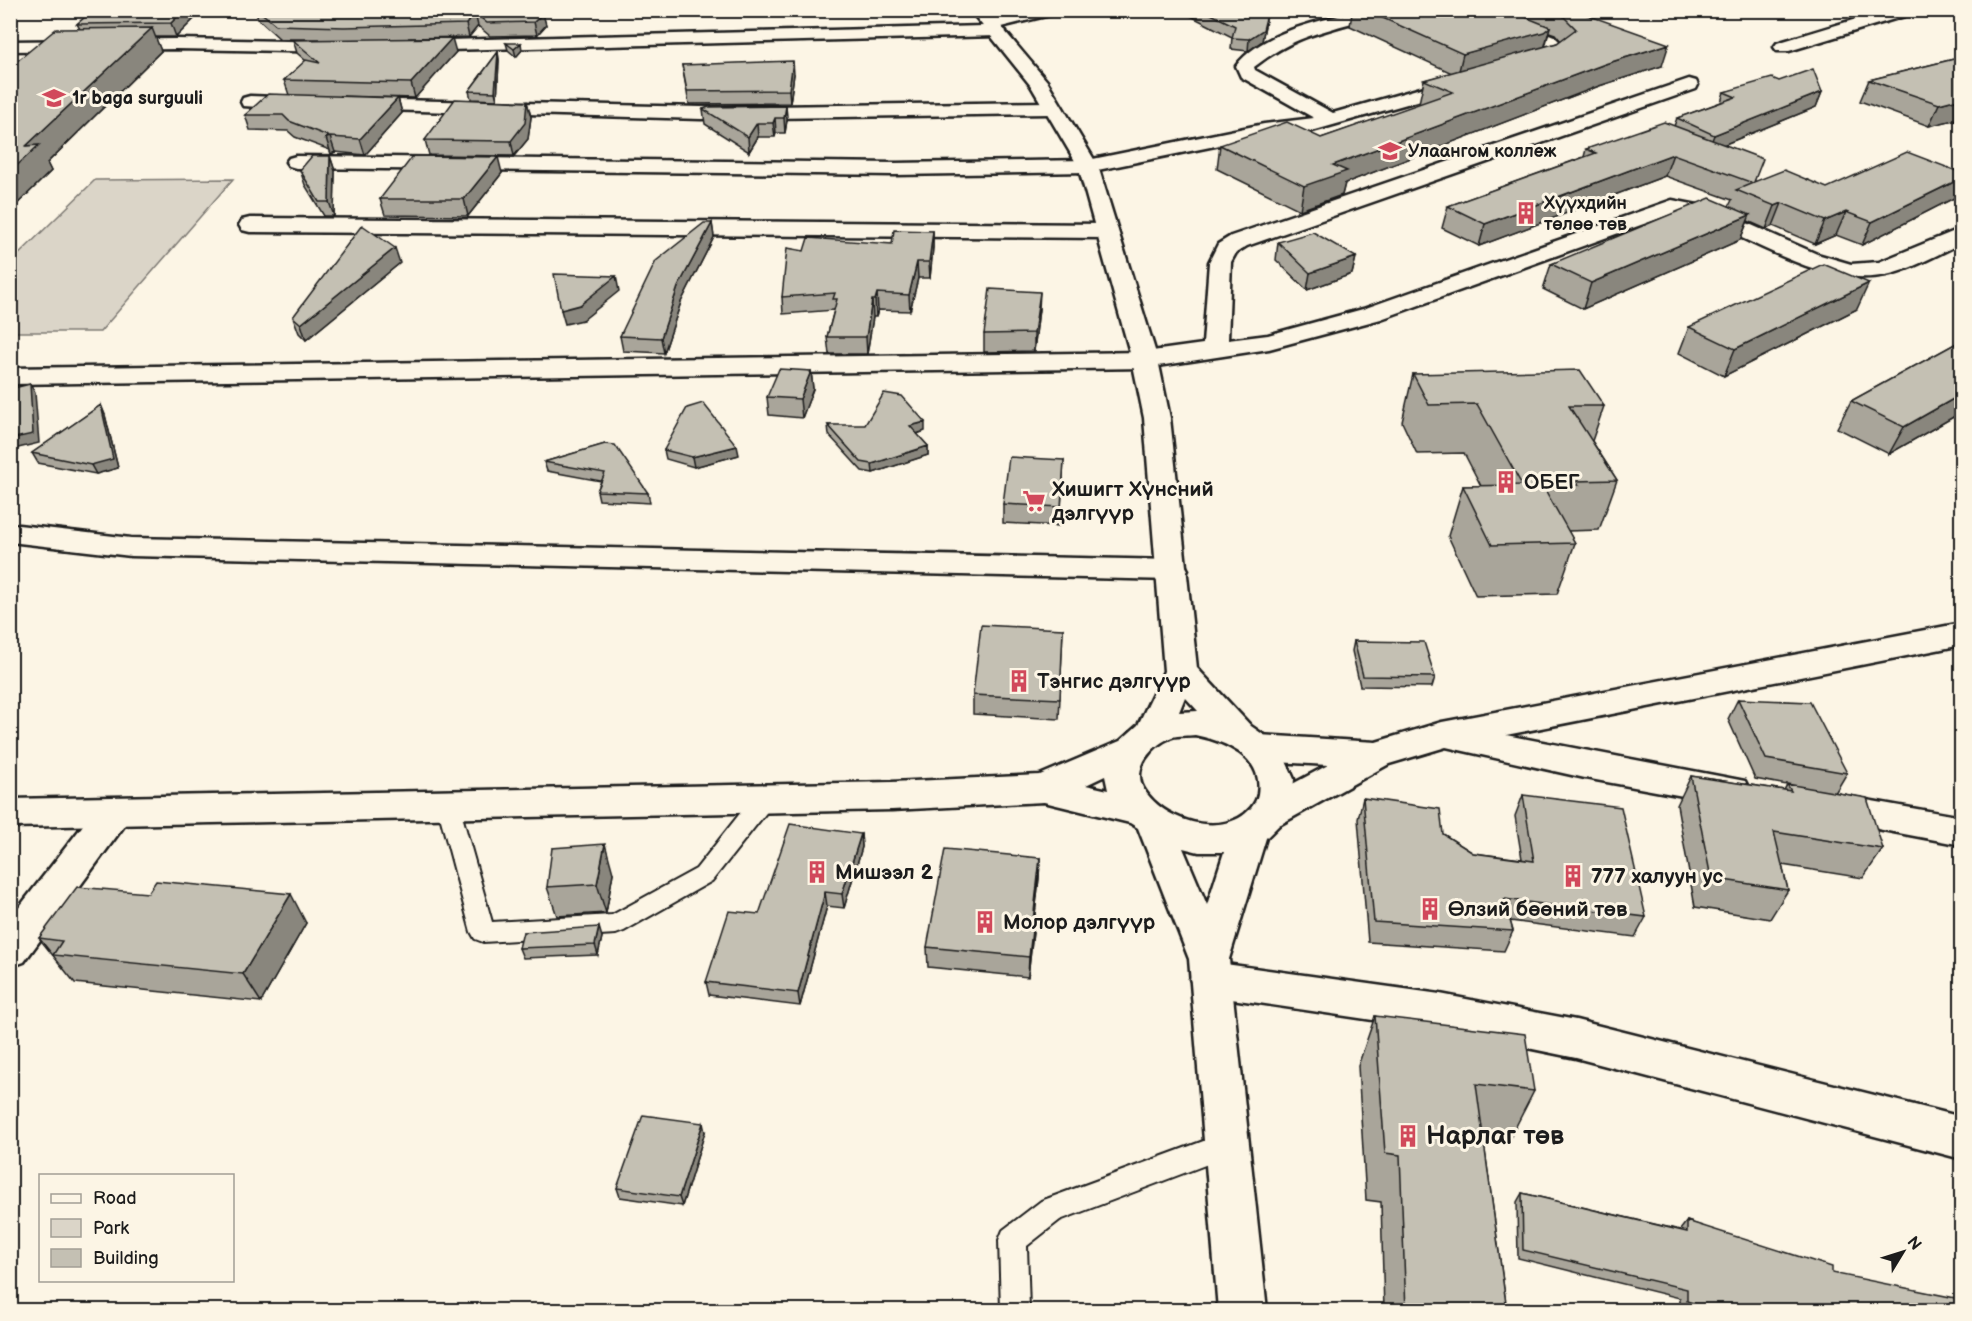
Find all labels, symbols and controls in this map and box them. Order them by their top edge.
school or university icon: 1r baga surguuli [41,85,67,111]
place label: 1r baga surguuli [72,88,203,109]
school or university icon: Улаангом коллеж [1377,138,1403,164]
place label: Улаангом коллеж [1408,141,1557,162]
place label: Хүүхдийн төлөө төв [1543,193,1627,235]
building icon: Хүүхдийн төлөө төв [1513,200,1539,226]
building icon: ОБЕГ [1493,469,1519,495]
place label: ОБЕГ [1524,470,1580,495]
place label: Хишигт Хүнсний дэлгүүр [1051,477,1214,526]
supermarket icon: Хишигт Хүнсний дэлгүүр [1021,488,1047,514]
building icon: Тэнгис дэлгүүр [1006,668,1032,694]
place label: Тэнгис дэлгүүр [1037,669,1191,694]
building icon: Мишээл 2 [804,859,830,885]
place label: Мишээл 2 [835,860,933,885]
building icon: 777 халуун ус [1560,863,1586,889]
place label: 777 халуун ус [1591,864,1724,889]
building icon: Өлзий бөөний төв [1417,896,1443,922]
place label: Өлзий бөөний төв [1448,897,1628,922]
building icon: Молор дэлгүүр [972,909,998,935]
place label: Молор дэлгүүр [1003,910,1156,935]
place label: Нарлаг төв [1426,1121,1564,1152]
building icon: Нарлаг төв [1395,1123,1421,1149]
legend [39,1174,234,1282]
text: Road [93,1188,137,1209]
text: Park [93,1218,129,1239]
north arrow [1873,1222,1933,1282]
text: N [1902,1233,1925,1254]
text: Building [93,1248,159,1269]

